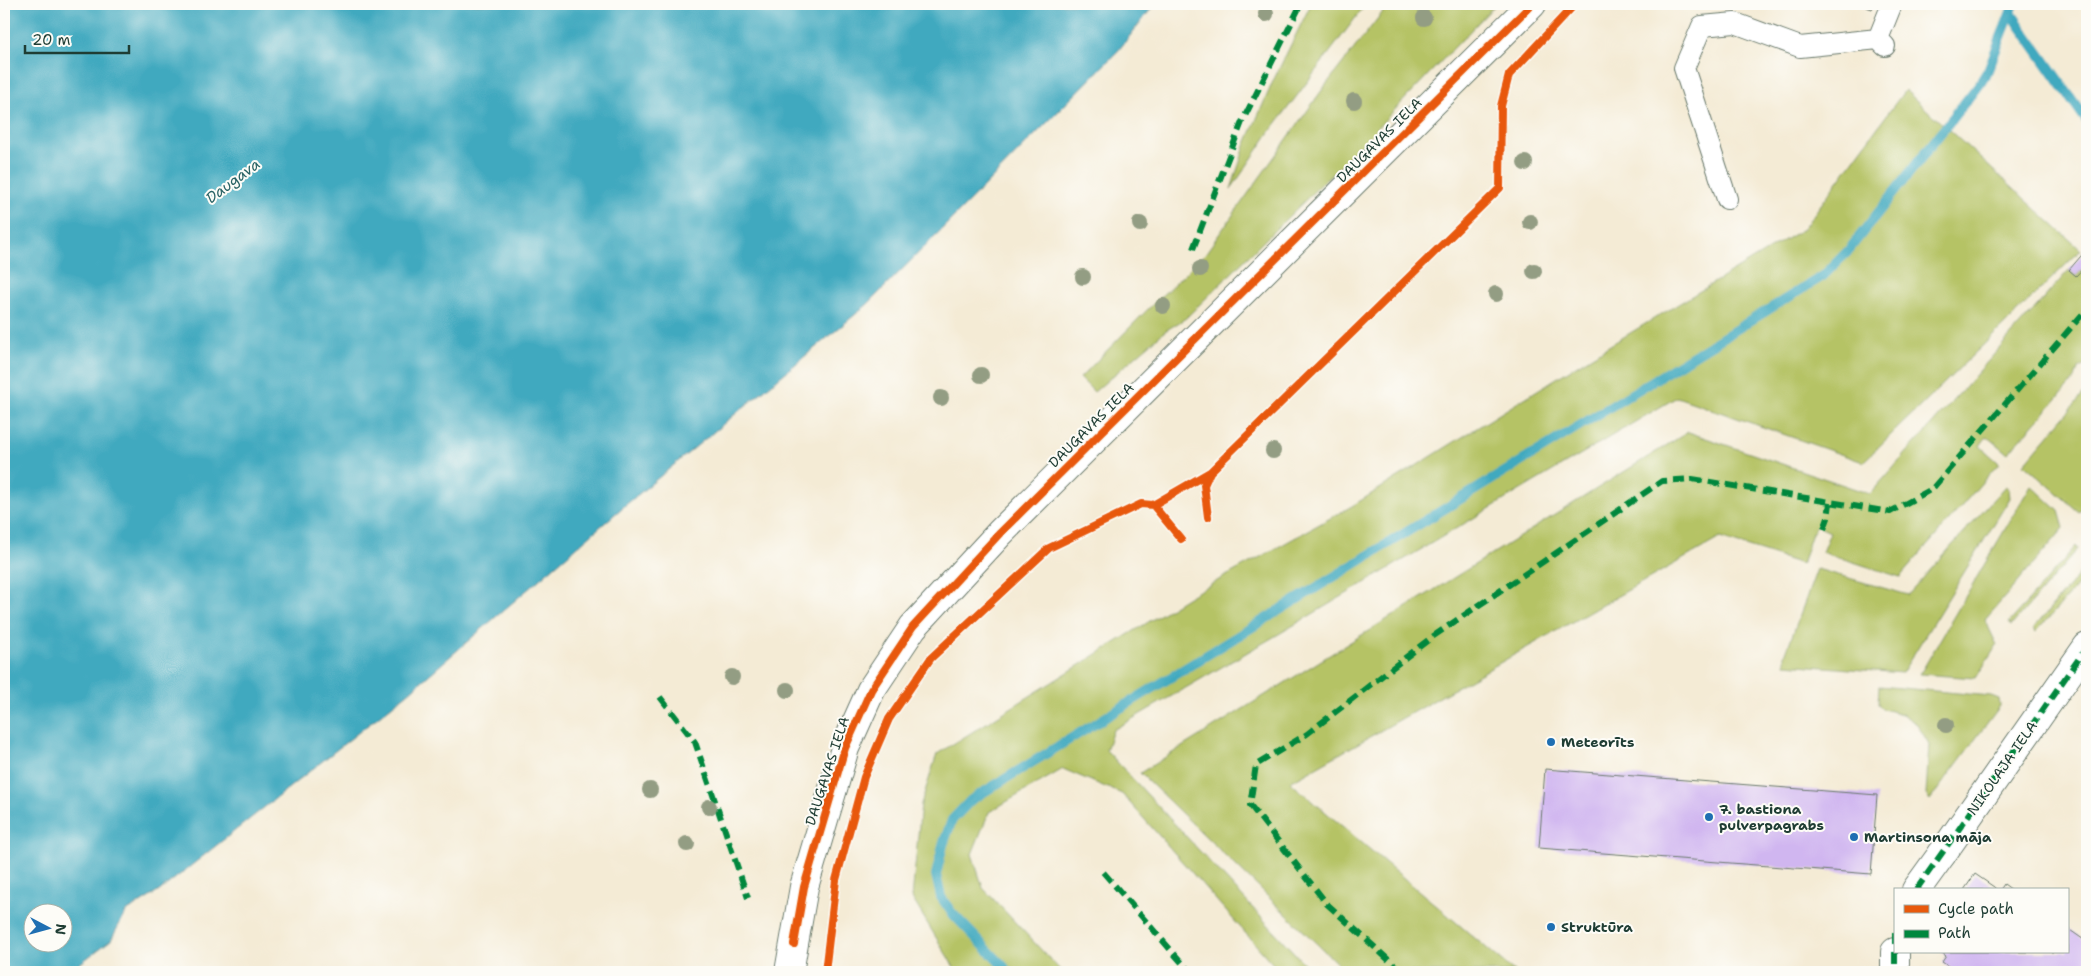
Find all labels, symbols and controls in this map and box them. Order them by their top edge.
scale bar [25,22,129,54]
text: 20 m [32,30,71,50]
street label: DAUGAVAS IELA [1333,94,1425,186]
water label: Daugava [202,154,264,208]
street label: DAUGAVAS IELA [1045,379,1137,471]
street label: DAUGAVAS IELA [801,714,853,828]
street label: NIKOLAJA IELA [1963,717,2041,819]
place label: Meteorīts [1561,733,1634,751]
marker: Meteorīts [1545,736,1557,748]
place label: 7. bastiona pulverpagrabs [1719,800,1824,834]
marker: 7. bastiona pulverpagrabs [1703,811,1715,823]
place label: Martinsona māja [1864,828,1992,846]
marker: Martinsona māja [1848,831,1860,843]
legend [1894,888,2068,954]
text: Cycle path [1938,899,2014,919]
north arrow [22,904,72,954]
place label: Struktūra [1561,918,1633,936]
marker: Struktūra [1545,921,1557,933]
text: N [51,923,70,936]
text: Path [1938,923,1971,943]

